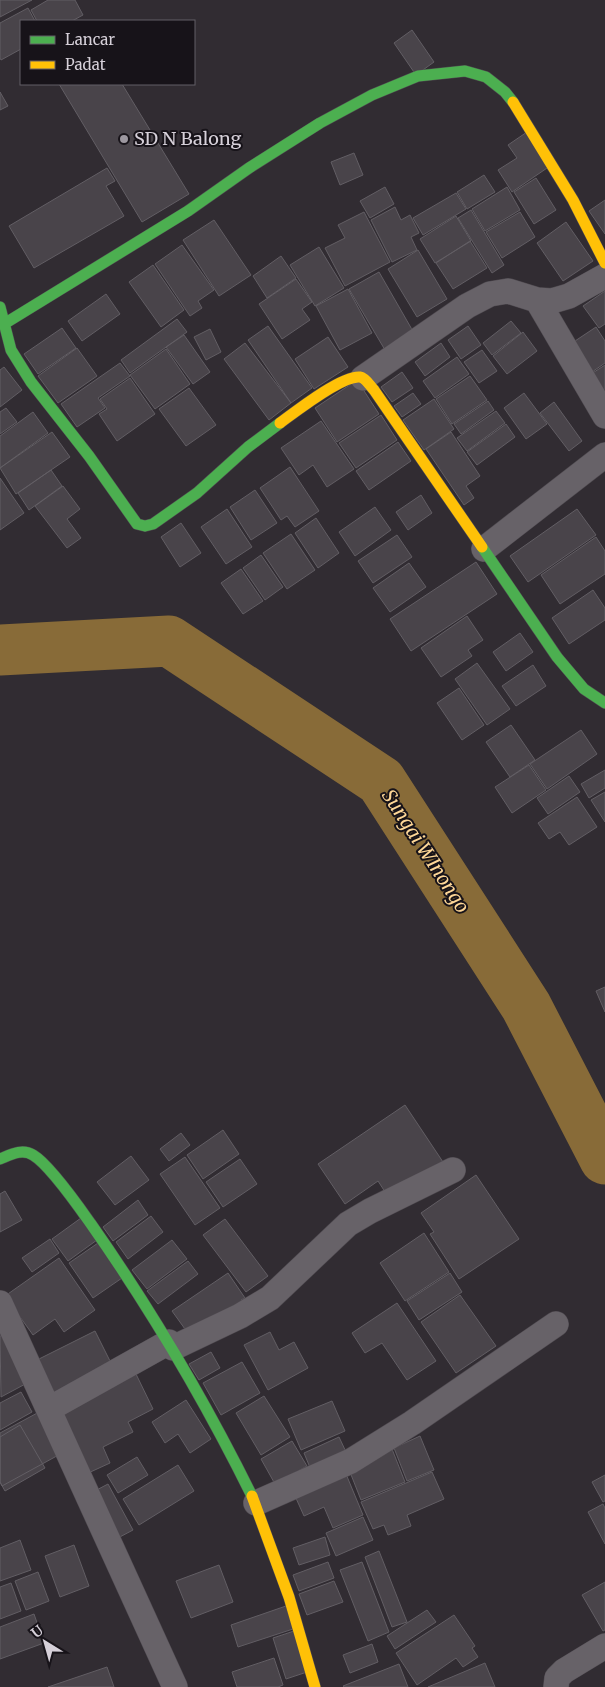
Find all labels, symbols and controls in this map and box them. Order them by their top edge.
legend [20,20,195,85]
text: Lancar [65,30,115,49]
text: Padat [65,55,106,74]
place label: SD N Balong [134,127,241,150]
marker: SD N Balong [118,133,130,145]
water label: Sungai WInongo [377,785,475,917]
north arrow [20,1617,70,1667]
text: U [28,1621,47,1642]

